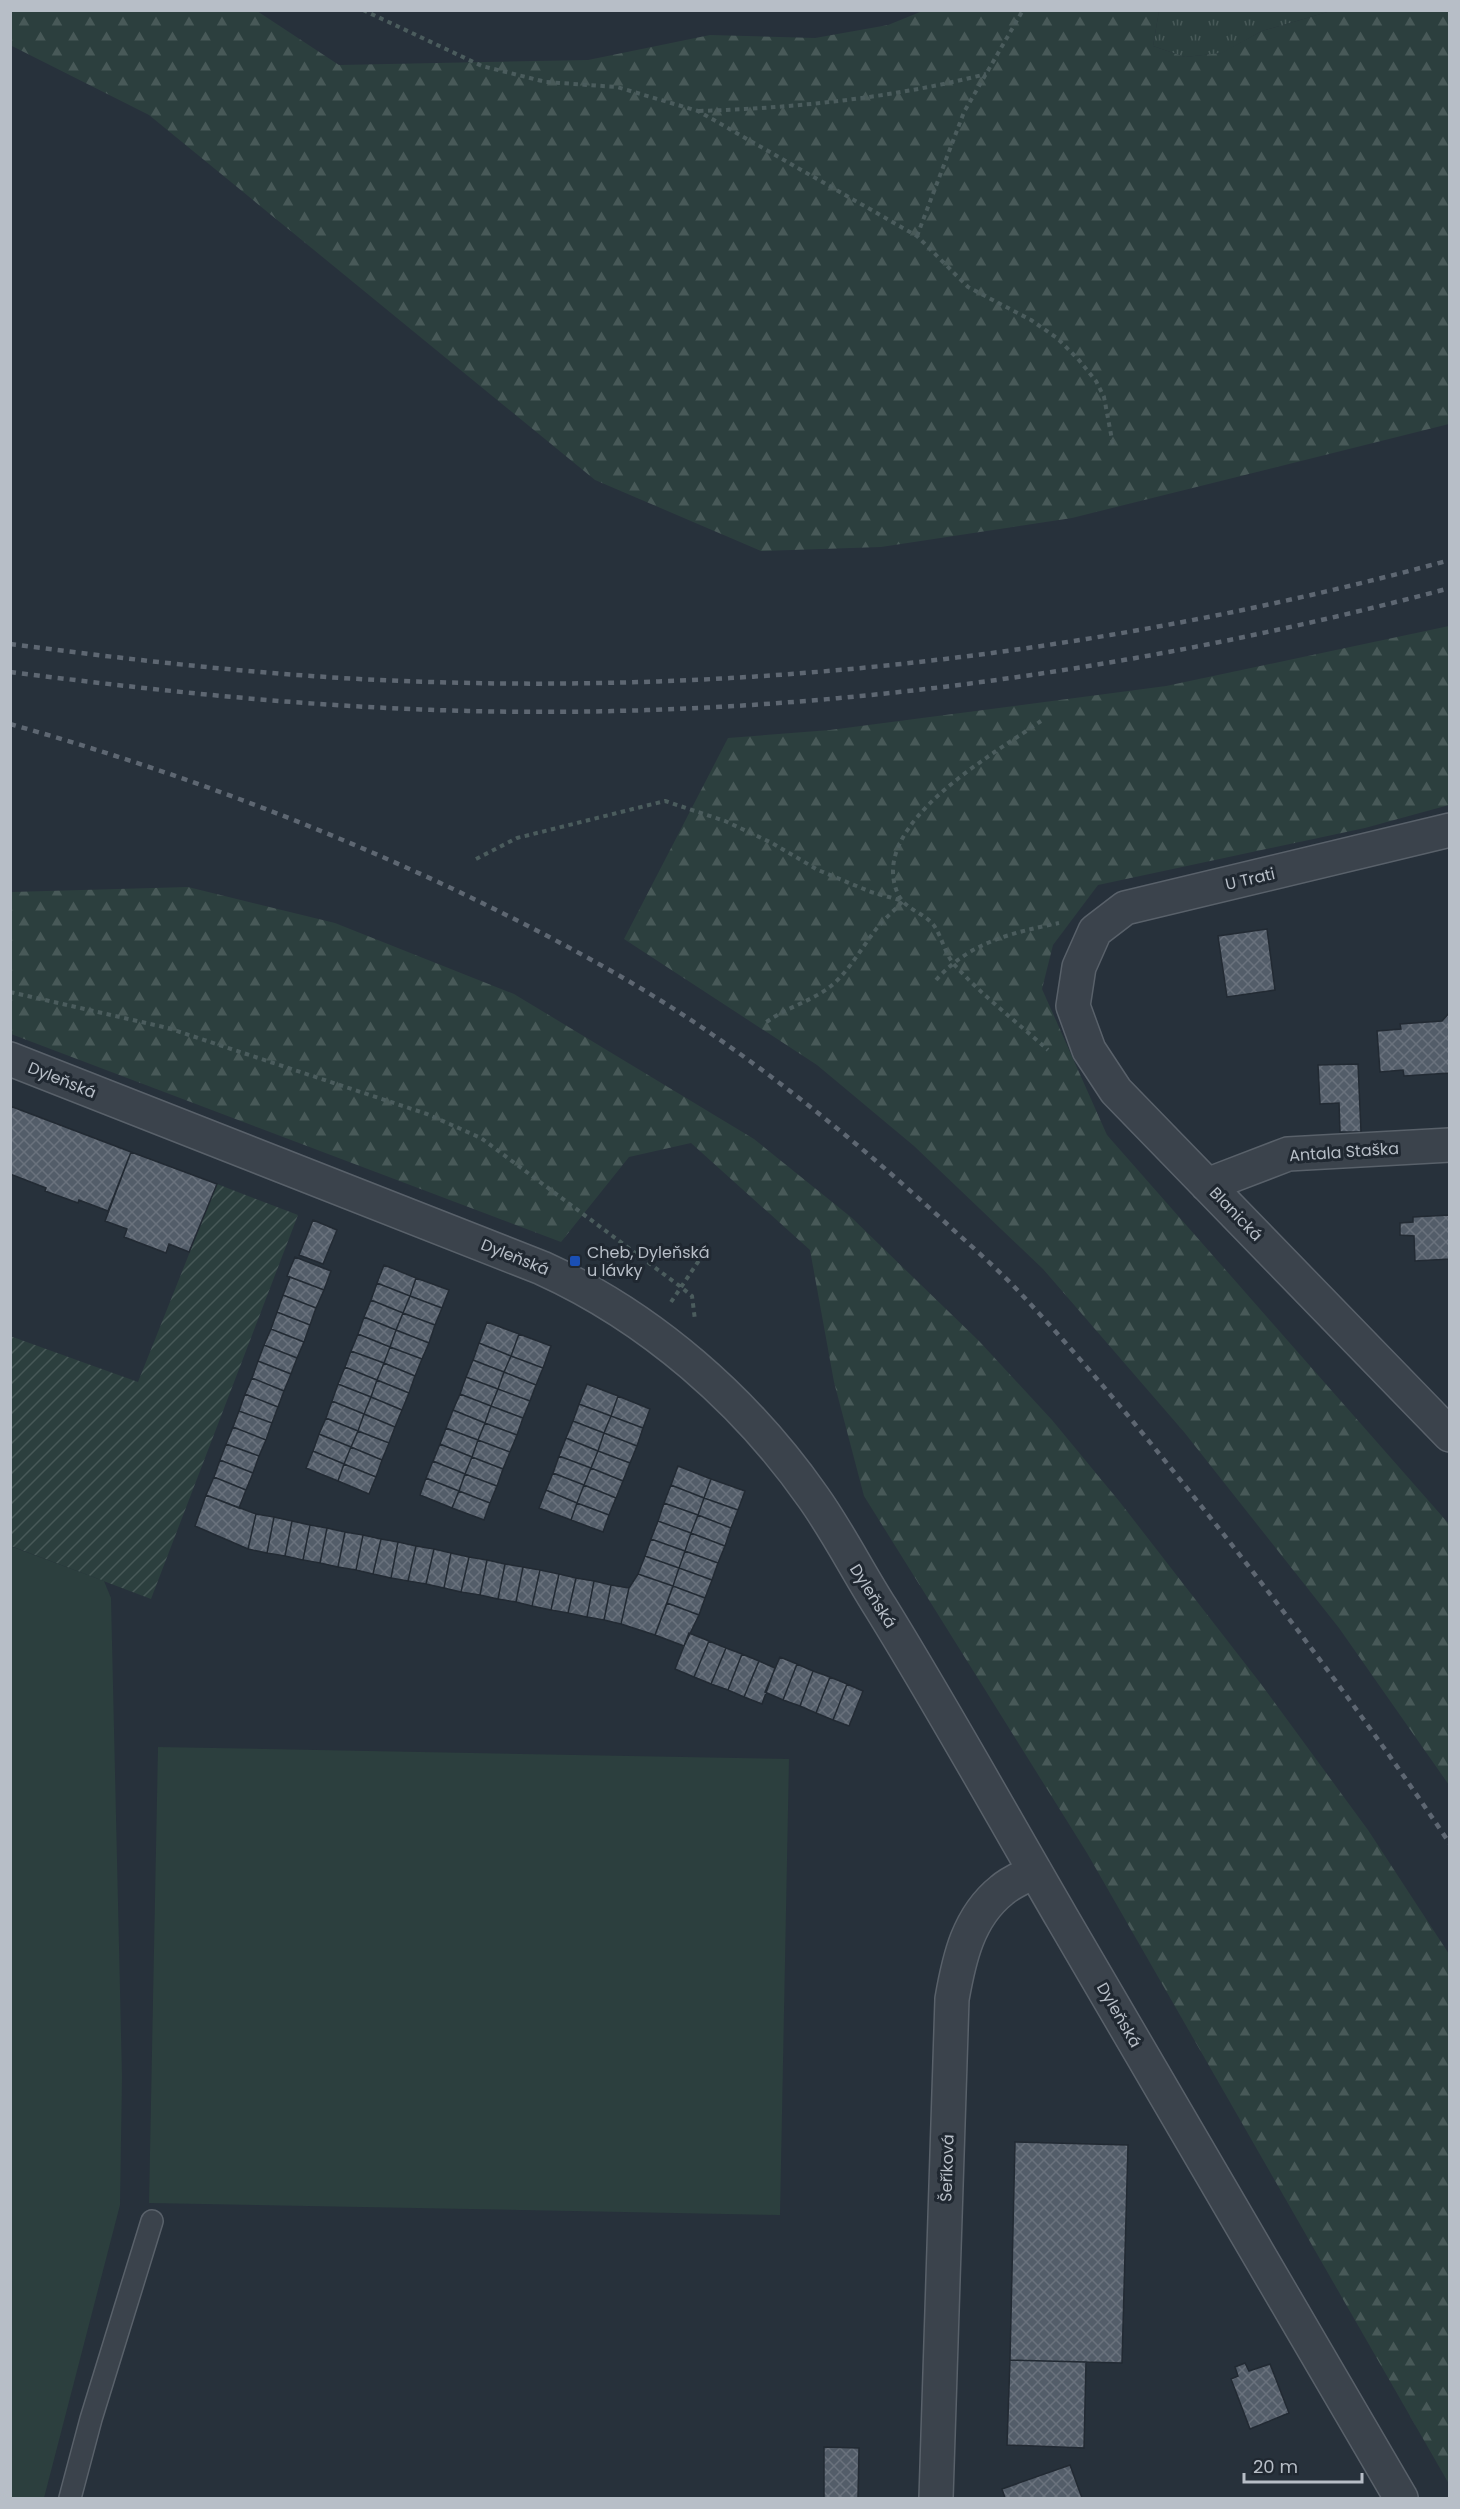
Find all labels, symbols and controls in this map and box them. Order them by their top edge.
street label: U Trati [1223,862,1277,896]
street label: Dyleňská [24,1056,100,1104]
street label: Antala Staška [1288,1137,1400,1167]
street label: Blanická [1204,1182,1268,1246]
street label: Dyleňská [477,1233,553,1281]
place label: Cheb, Dyleňská u lávky [587,1241,710,1282]
marker: Cheb, Dyleňská u lávky [568,1254,582,1268]
street label: Dyleňská [844,1559,902,1633]
street label: Dyleňská [1091,1978,1147,2052]
street label: Šeříková [934,2134,960,2202]
scale bar [1244,2446,1362,2484]
text: 20 m [1253,2454,1298,2479]

